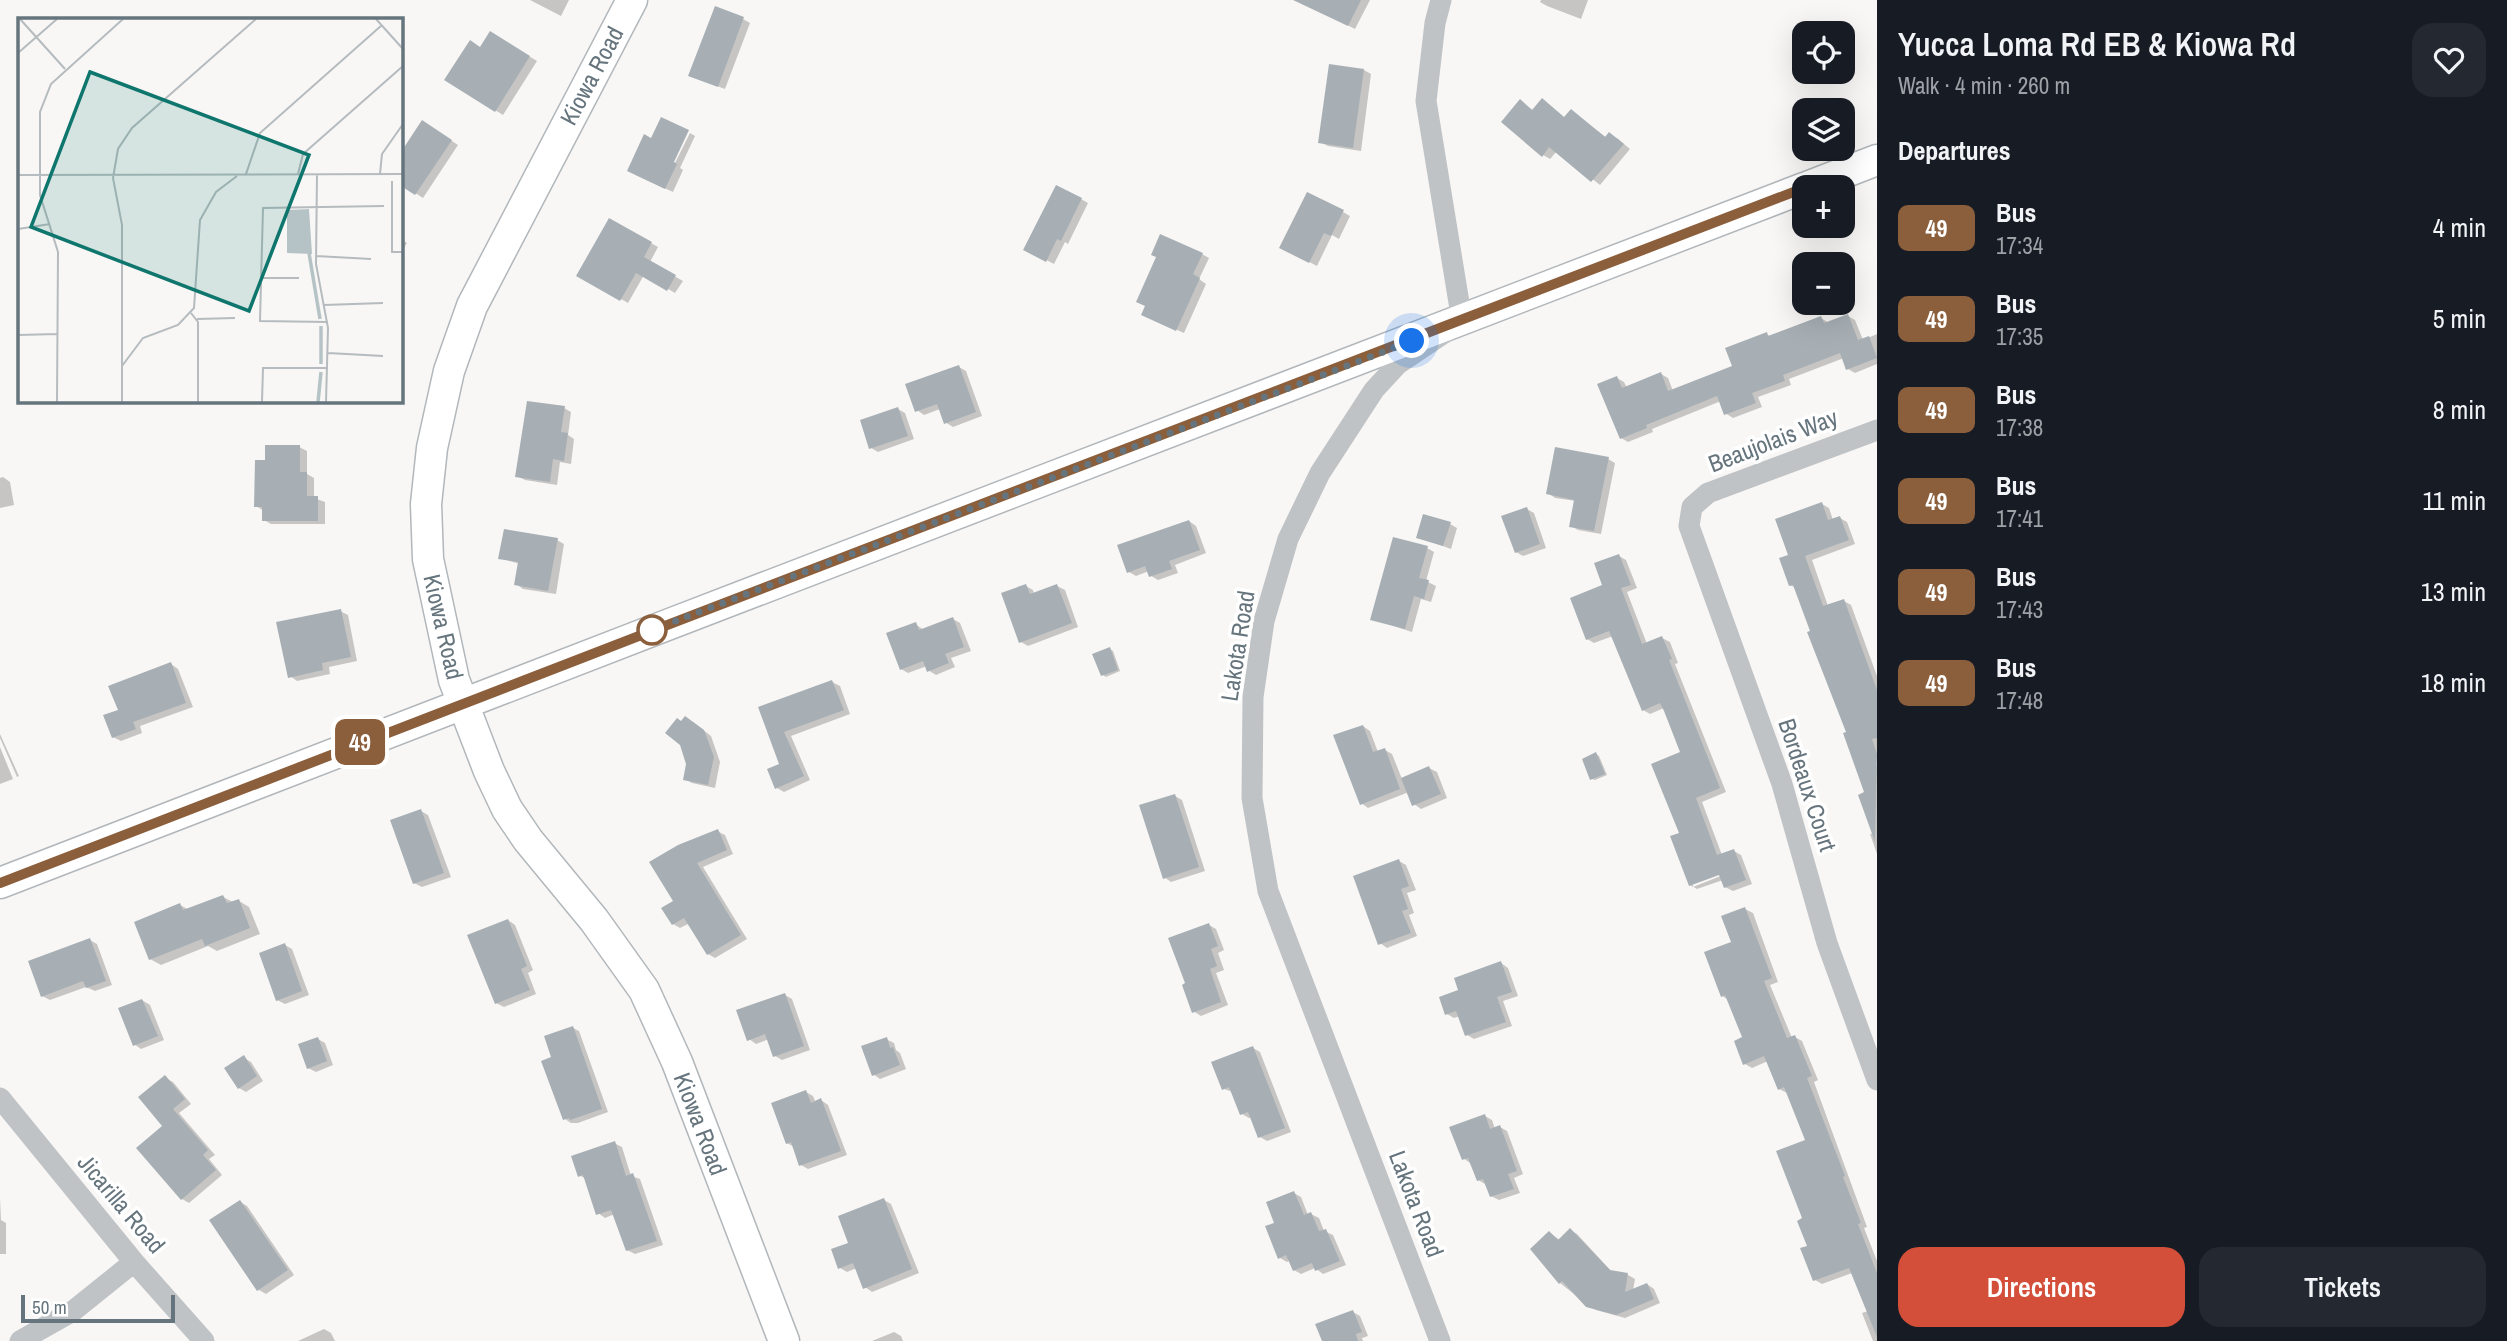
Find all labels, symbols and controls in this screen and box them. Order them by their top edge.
inset map [18,18,402,402]
street label: Kiowa Road [552,21,630,130]
map controls [1792,21,1855,315]
button: locate [1792,21,1855,84]
text: Yucca Loma Rd EB & Kiowa Rd [1898,22,2296,66]
button: heart [2412,23,2486,97]
text: Walk · 4 min · 260 m [1898,70,2070,101]
button: layers [1792,98,1855,161]
text: Departures [1898,133,2011,168]
button: + [1792,175,1855,238]
text: Bus [1996,195,2036,230]
text: 4 min [2433,210,2486,245]
text: 49 [1926,212,1947,244]
text: 17:34 [1996,230,2043,261]
button: − [1792,252,1855,315]
text: Bus [1996,286,2036,321]
text: 5 min [2433,301,2486,336]
text: 49 [1926,303,1947,335]
text: 17:35 [1996,321,2043,352]
your location [1394,323,1429,358]
text: Bus [1996,377,2036,412]
text: 8 min [2433,392,2486,427]
text: 49 [1926,394,1947,426]
street label: Beaujolais Way [1703,401,1842,479]
text: 17:38 [1996,412,2043,443]
text: Bus [1996,468,2036,503]
text: 11 min [2422,483,2486,518]
text: 49 [1926,485,1947,517]
text: 17:41 [1996,503,2043,534]
text: Bus [1996,559,2036,594]
street label: Kiowa Road [416,571,472,683]
text: 13 min [2421,574,2486,609]
text: 49 [1926,576,1947,608]
street label: Lakota Road [1212,588,1262,703]
text: 17:43 [1996,594,2043,625]
unlabelled marker [637,615,667,645]
text: Bus [1996,650,2036,685]
text: 18 min [2421,665,2486,700]
text: 49 [1926,667,1947,699]
text: 17:48 [1996,685,2043,716]
street label: Bordeaux Court [1771,714,1845,856]
line badge: 49 [328,719,392,765]
text: 49 [349,726,371,758]
street label: Kiowa Road [667,1068,735,1179]
street label: Lakota Road [1382,1146,1452,1261]
street label: Jicarilla Road [71,1147,173,1260]
button: Directions [1898,1247,2185,1327]
button: Tickets [2199,1247,2486,1327]
scale bar [21,1292,175,1324]
text: 50 m [32,1294,67,1320]

